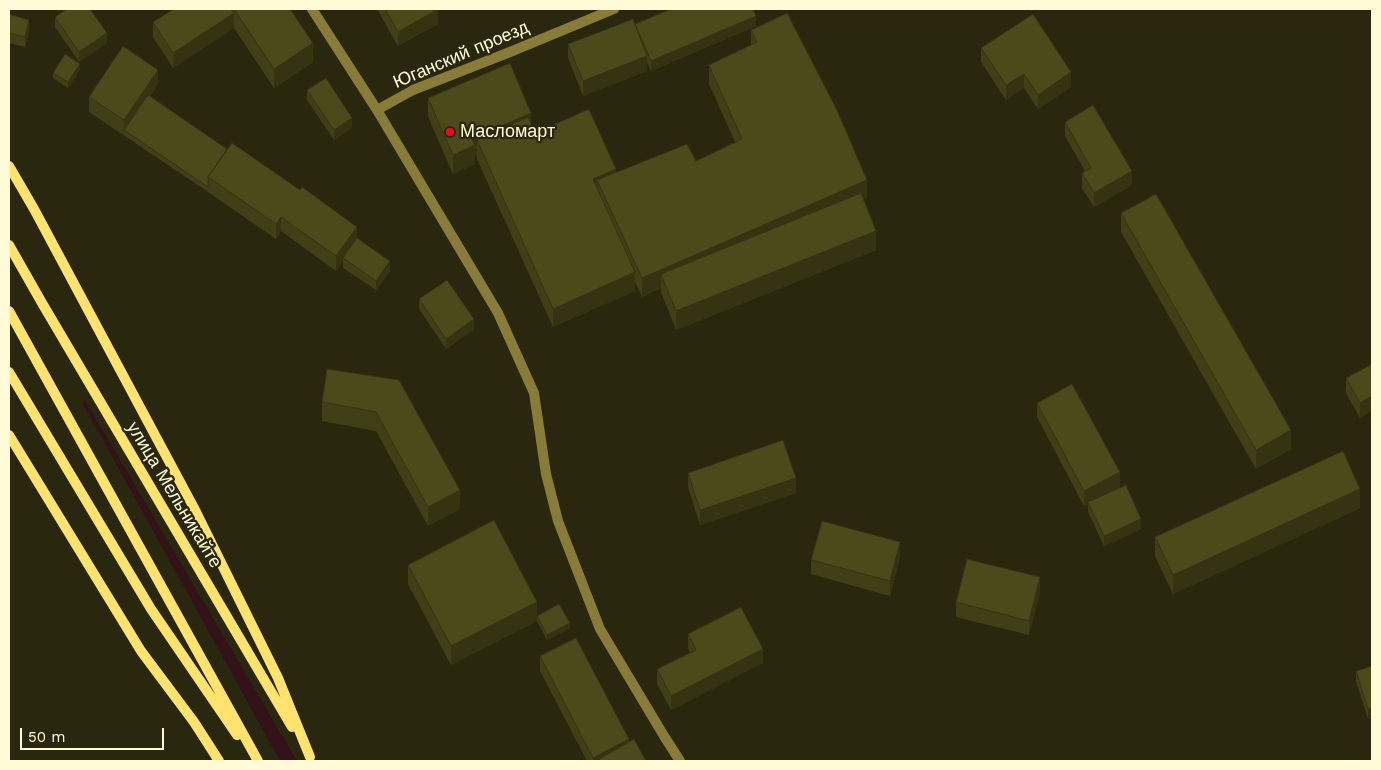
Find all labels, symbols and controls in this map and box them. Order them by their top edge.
street label: Юганский проезд [390,17,532,93]
place label: Масломарт [460,121,555,143]
marker: Масломарт [444,126,456,138]
street label: улица Мельникайте [122,418,226,572]
scale bar [22,718,166,750]
text: 50 m [28,728,65,746]

